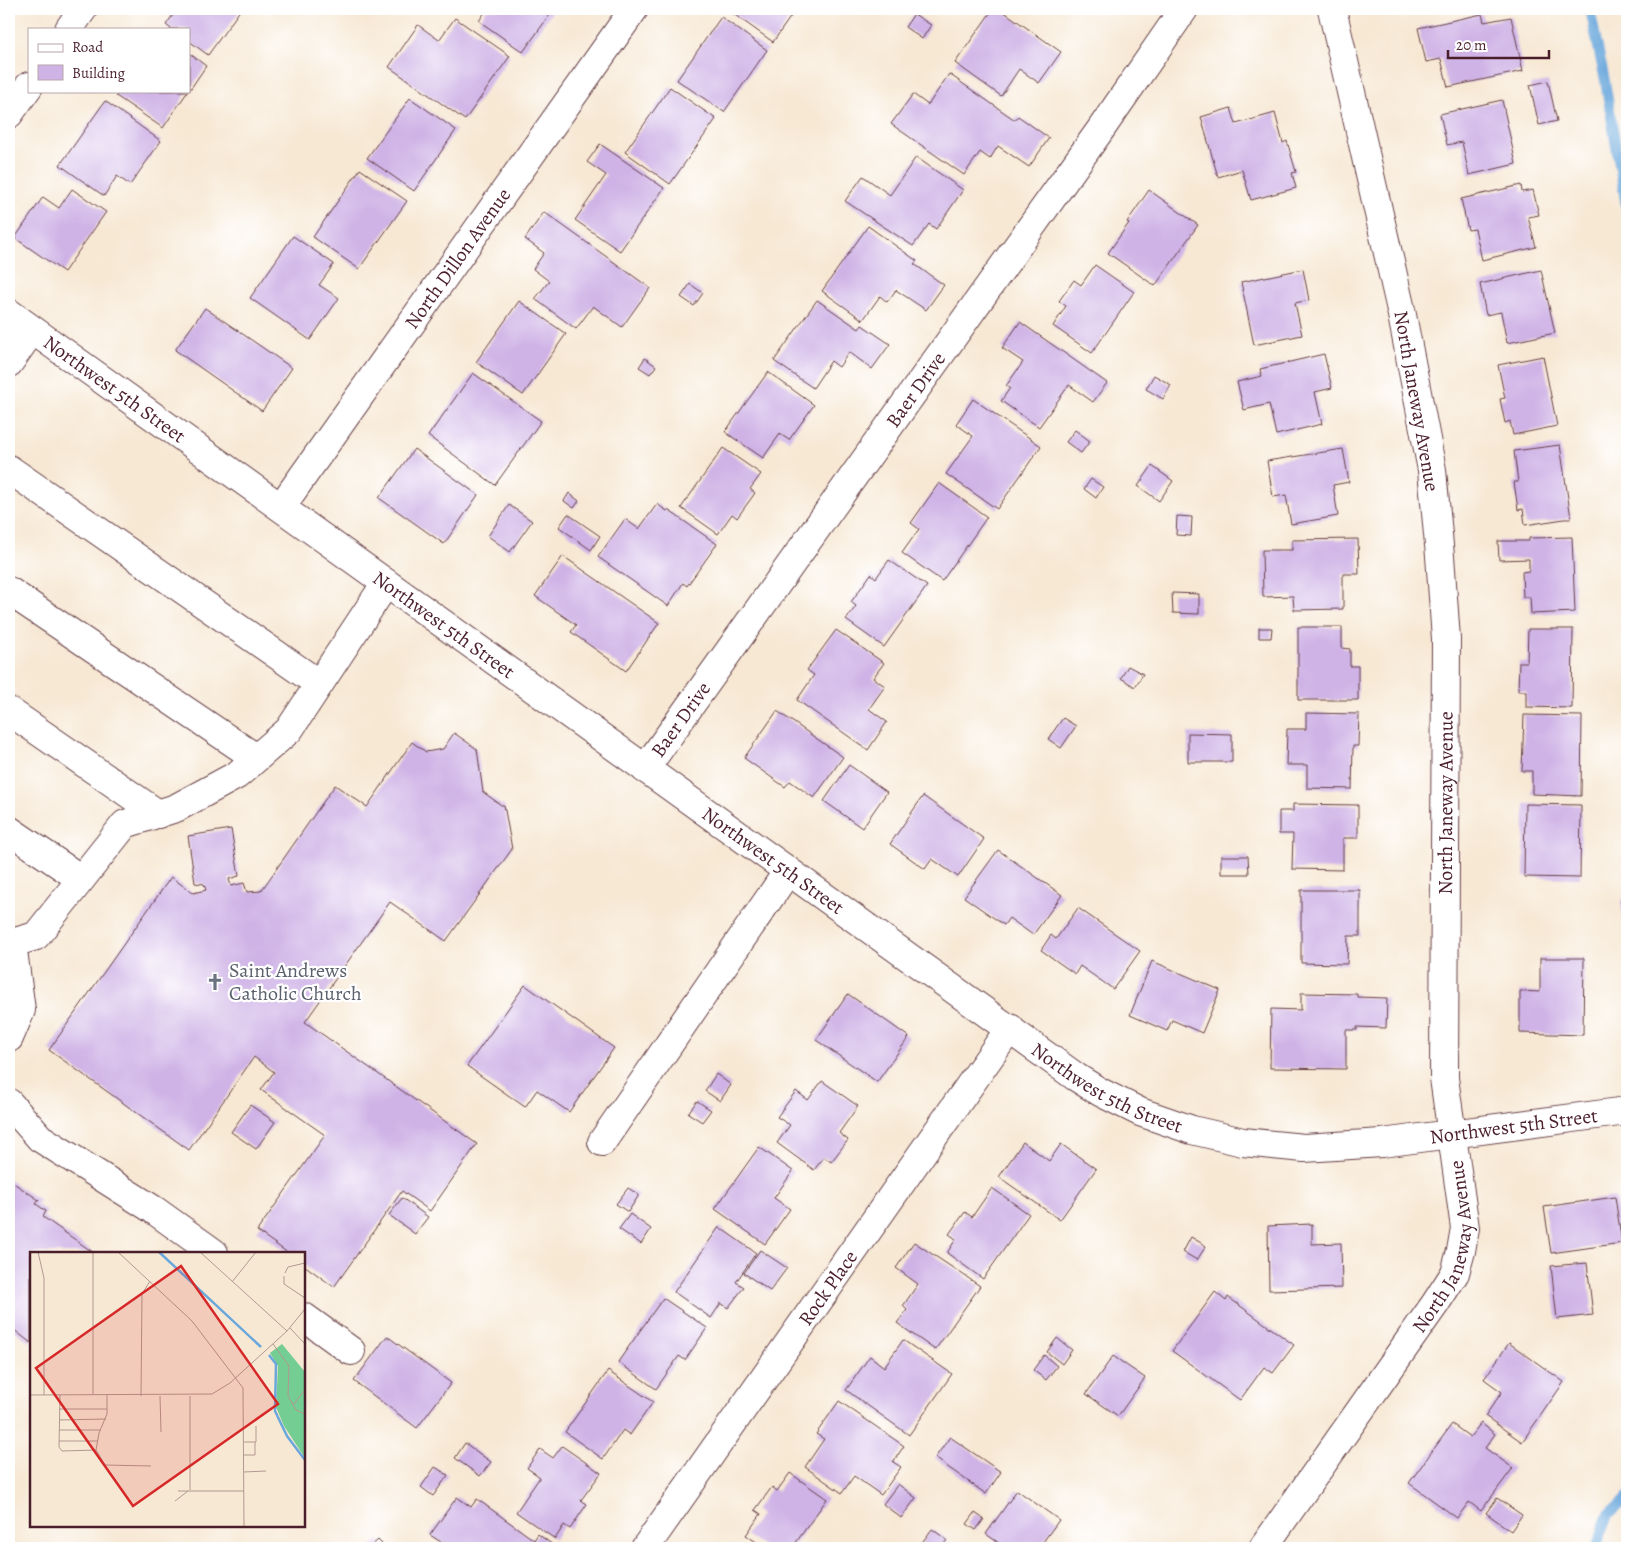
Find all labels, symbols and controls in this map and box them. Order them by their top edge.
legend [28,28,190,92]
scale bar [1448,28,1550,60]
text: 20 m [1456,35,1487,55]
text: Road [72,37,104,57]
text: Building [72,63,125,83]
street label: North Dillon Avenue [399,183,517,334]
street label: North Janeway Avenue [1387,309,1446,494]
street label: Northwest 5th Street [38,329,191,449]
street label: Baer Drive [880,347,952,433]
street label: Northwest 5th Street [367,565,521,685]
street label: Baer Drive [645,676,717,763]
street label: North Janeway Avenue [1432,711,1460,895]
street label: Northwest 5th Street [696,800,850,921]
place label: Saint Andrews Catholic Church [229,957,362,1007]
church icon: Saint Andrews Catholic Church [205,972,225,992]
street label: Northwest 5th Street [1026,1036,1186,1140]
street label: Northwest 5th Street [1428,1102,1600,1151]
street label: North Janeway Avenue [1406,1159,1480,1338]
street label: Rock Place [792,1245,864,1331]
inset map [30,1252,305,1527]

